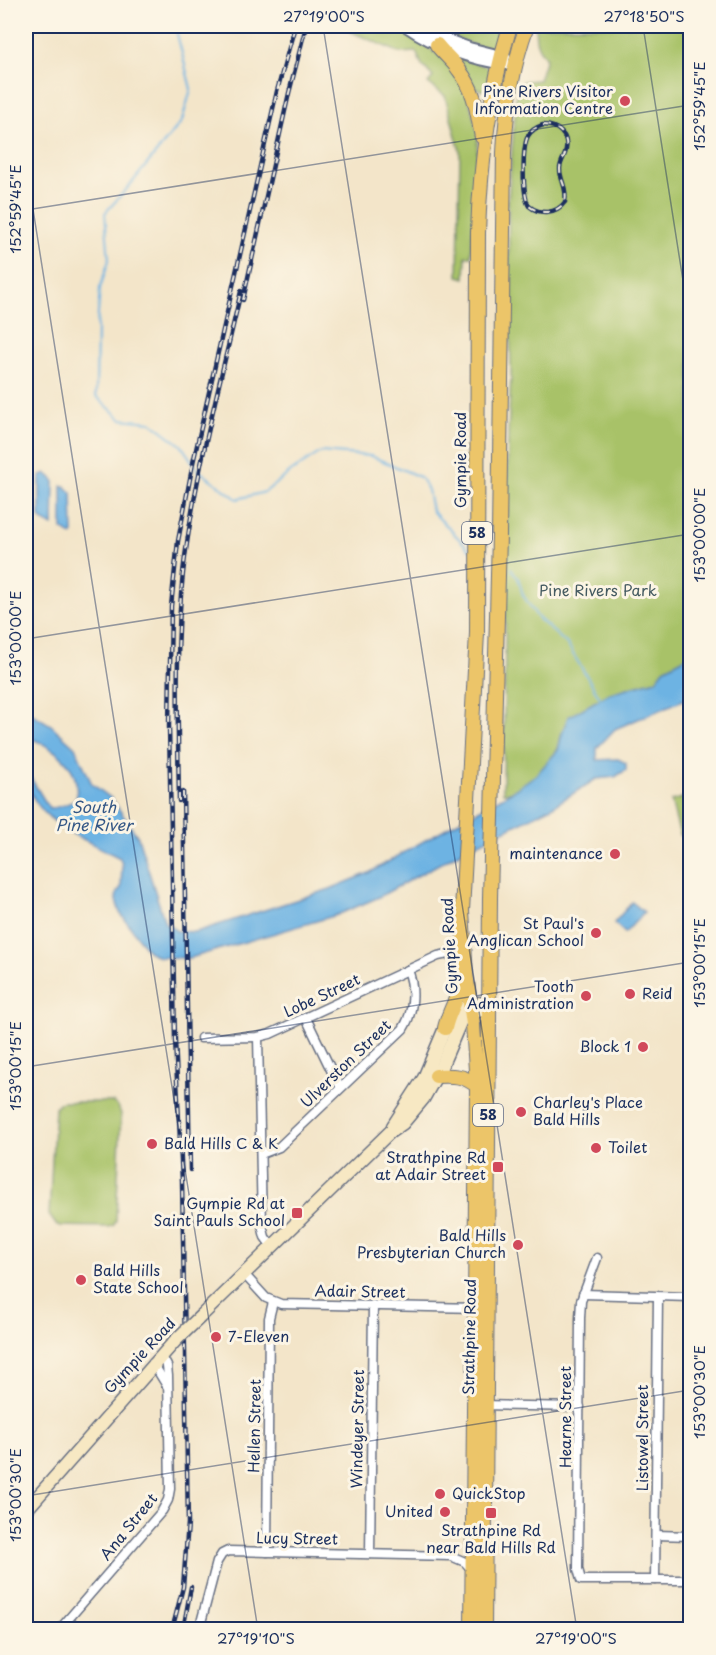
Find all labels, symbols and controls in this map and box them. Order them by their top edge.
text: 27°19'00"S [283,4,365,27]
text: 27°18'50"S [603,4,685,27]
text: 152°59'45"E [687,61,710,151]
place label: Pine Rivers Visitor Information Centre [474,79,613,119]
marker: Pine Rivers Visitor Information Centre [618,94,632,108]
text: 152°59'45"E [3,164,26,254]
street label: Gympie Road [448,412,471,508]
text: 153°00'00"E [687,488,710,582]
road number: 58 [462,522,492,544]
park label: Pine Rivers Park [539,578,657,601]
text: 153°00'00"E [3,591,26,685]
water label: South Pine River [56,794,135,836]
place label: maintenance [509,841,603,864]
marker: maintenance [608,847,622,861]
street label: Gympie Road [434,897,463,995]
place label: St Paul's Anglican School [467,911,584,951]
text: 153°00'15"E [687,918,710,1008]
marker: St Paul's Anglican School [589,926,603,940]
street label: Lobe Street [279,967,363,1022]
place label: Tooth Administration [467,974,574,1014]
place label: Reid [642,981,673,1004]
marker: Reid [623,987,637,1001]
marker: Tooth Administration [579,989,593,1003]
street label: Ulverston Street [294,1013,396,1112]
text: 153°00'15"E [3,1021,26,1111]
place label: Block 1 [579,1034,631,1057]
marker: Block 1 [636,1040,650,1054]
place label: Charley's Place Bald Hills [533,1090,643,1130]
road number: 58 [473,1104,503,1126]
marker: Charley's Place Bald Hills [514,1105,528,1119]
place label: Bald Hills C & K [164,1131,278,1154]
place label: Toilet [608,1135,647,1158]
marker: Bald Hills C & K [145,1137,159,1151]
marker: Toilet [589,1141,603,1155]
place label: Strathpine Rd at Adair Street [375,1145,486,1185]
marker: Strathpine Rd at Adair Street [491,1160,505,1174]
place label: Gympie Rd at Saint Pauls School [153,1191,285,1231]
marker: Gympie Rd at Saint Pauls School [290,1206,304,1220]
place label: Bald Hills Presbyterian Church [357,1223,506,1263]
marker: Bald Hills Presbyterian Church [511,1238,525,1252]
place label: Bald Hills State School [93,1258,184,1298]
marker: Bald Hills State School [74,1273,88,1287]
street label: Adair Street [314,1278,406,1303]
street label: Strathpine Road [456,1279,481,1395]
street label: Gympie Road [98,1312,180,1398]
place label: 7-Eleven [228,1324,289,1347]
marker: 7-Eleven [209,1330,223,1344]
text: 153°00'30"E [687,1345,710,1439]
street label: Hearne Street [553,1366,576,1468]
street label: Windeyer Street [344,1369,369,1489]
street label: Hellen Street [241,1379,266,1473]
street label: Listowel Street [630,1385,653,1491]
text: 153°00'30"E [3,1448,26,1542]
place label: QuickStop [452,1481,526,1504]
marker: QuickStop [433,1487,447,1501]
street label: Ana Street [94,1488,162,1565]
place label: United [385,1499,433,1522]
marker: United [438,1505,452,1519]
marker: Strathpine Rd near Bald Hills Rd [484,1506,498,1520]
place label: Strathpine Rd near Bald Hills Rd [426,1518,556,1558]
street label: Lucy Street [256,1525,338,1550]
text: 27°19'10"S [217,1626,295,1649]
text: 27°19'00"S [535,1626,617,1649]

